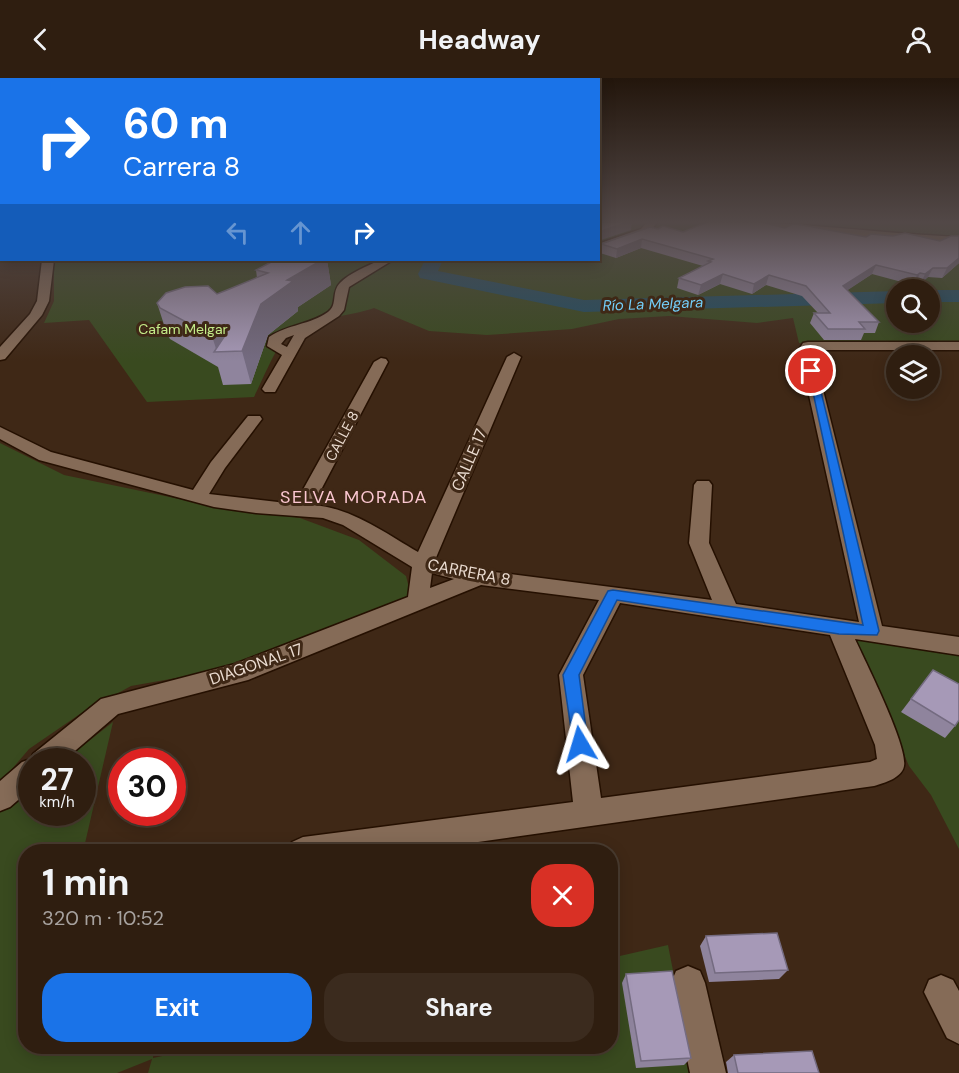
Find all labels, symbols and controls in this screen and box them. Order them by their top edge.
text: Headway [418,22,541,57]
icon: back [24,23,57,56]
icon: person [902,23,935,56]
text: 60 m [123,96,229,151]
icon: right [24,102,102,180]
text: Carrera 8 [123,149,240,184]
icon: left [221,216,254,249]
icon: ahead [284,216,317,249]
icon: right [347,216,380,249]
map controls [886,279,940,399]
button: search [886,279,940,333]
water label: Río La Melgara [602,292,704,316]
park label: Cafam Melgar [138,320,228,338]
pin [785,345,836,396]
button: layers [886,345,940,399]
icon: arrive [794,354,827,387]
street label: CALLE 8 [321,408,363,464]
street label: CALLE 17 [447,426,491,494]
district label: SELVA MORADA [280,485,428,509]
street label: CARRERA 8 [426,554,512,590]
street label: DIAGONAL 17 [207,638,305,690]
position arrow [548,712,612,776]
speed limit sign: 30 [108,748,186,826]
text: 27 [40,760,74,799]
text: km/h [39,792,75,812]
text: 1 min [42,859,130,906]
button: close [531,864,594,927]
text: 320 m · 10:52 [42,905,164,931]
button: Exit [42,973,312,1042]
button: Share [324,973,594,1042]

